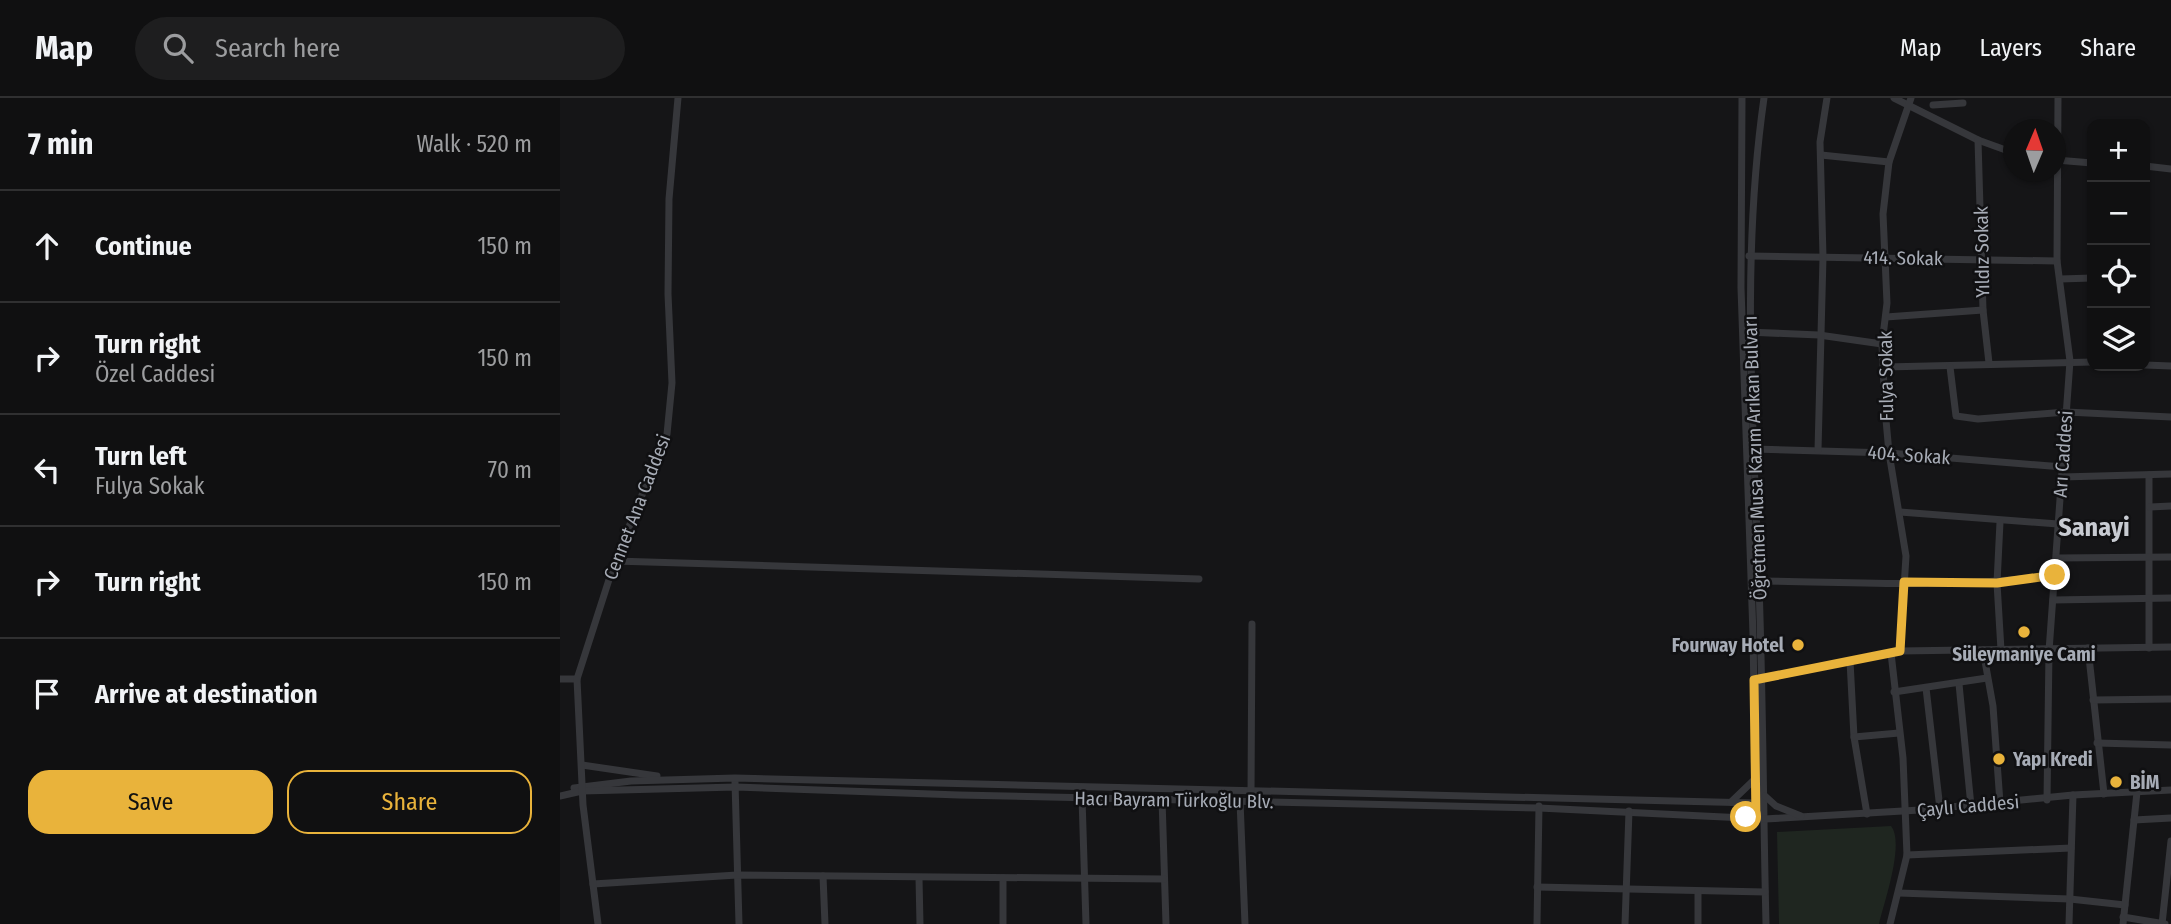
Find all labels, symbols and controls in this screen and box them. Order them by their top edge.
search box [135,17,625,80]
text: Map [35,28,93,68]
icon: search [159,29,197,67]
text: Search here [215,33,340,64]
text: Map [1900,34,1942,62]
text: Layers [1980,34,2042,62]
text: Share [2080,34,2136,62]
north arrow [2003,119,2066,182]
map controls [2087,119,2150,371]
button: + [2087,119,2150,182]
text: 7 min [28,126,93,162]
text: Walk · 520 m [416,130,532,158]
button: − [2087,182,2150,245]
street label: Yıldız Sokak [1970,206,1994,298]
icon: ahead [28,227,66,265]
text: Continue [95,231,192,262]
text: 150 m [477,232,532,260]
button: locate [2087,245,2150,308]
street label: 414. Sokak [1863,246,1943,270]
button: layers [2087,308,2150,371]
street label: Öğretmen Musa Kazım Arıkan Bulvarı [1739,315,1771,601]
text: Turn right [95,329,201,360]
street label: Fulya Sokak [1874,330,1898,421]
icon: right [28,339,66,377]
text: 150 m [477,344,532,372]
text: Özel Caddesi [95,360,215,388]
street label: Arı Caddesi [2048,410,2078,498]
street label: Cennet Ana Caddesi [599,431,675,583]
text: Turn left [95,441,187,472]
street label: 404. Sokak [1867,441,1951,469]
icon: left [28,451,66,489]
text: 70 m [488,456,532,484]
text: Fulya Sokak [95,472,205,500]
district label: Sanayi [2058,512,2130,543]
route end [2039,559,2070,590]
icon: right [28,563,66,601]
text: Turn right [95,567,201,598]
text: 150 m [477,568,532,596]
marker: Süleymaniye Cami [2016,624,2032,640]
place label: Fourway Hotel [1672,634,1785,657]
marker: Fourway Hotel [1790,637,1806,653]
place label: Süleymaniye Cami [1952,643,2096,666]
icon: arrive [28,675,66,713]
text: Arrive at destination [95,679,318,710]
place label: Yapı Kredi [2012,748,2093,771]
marker: Yapı Kredi [1991,751,2007,767]
button: Save [28,770,273,834]
button: Share [287,770,532,834]
place label: BİM [2130,770,2160,794]
marker: BİM [2108,774,2124,790]
street label: Hacı Bayram Türkoğlu Blv. [1074,787,1274,813]
street label: Çaylı Caddesi [1916,790,2020,822]
route start [1730,801,1761,832]

